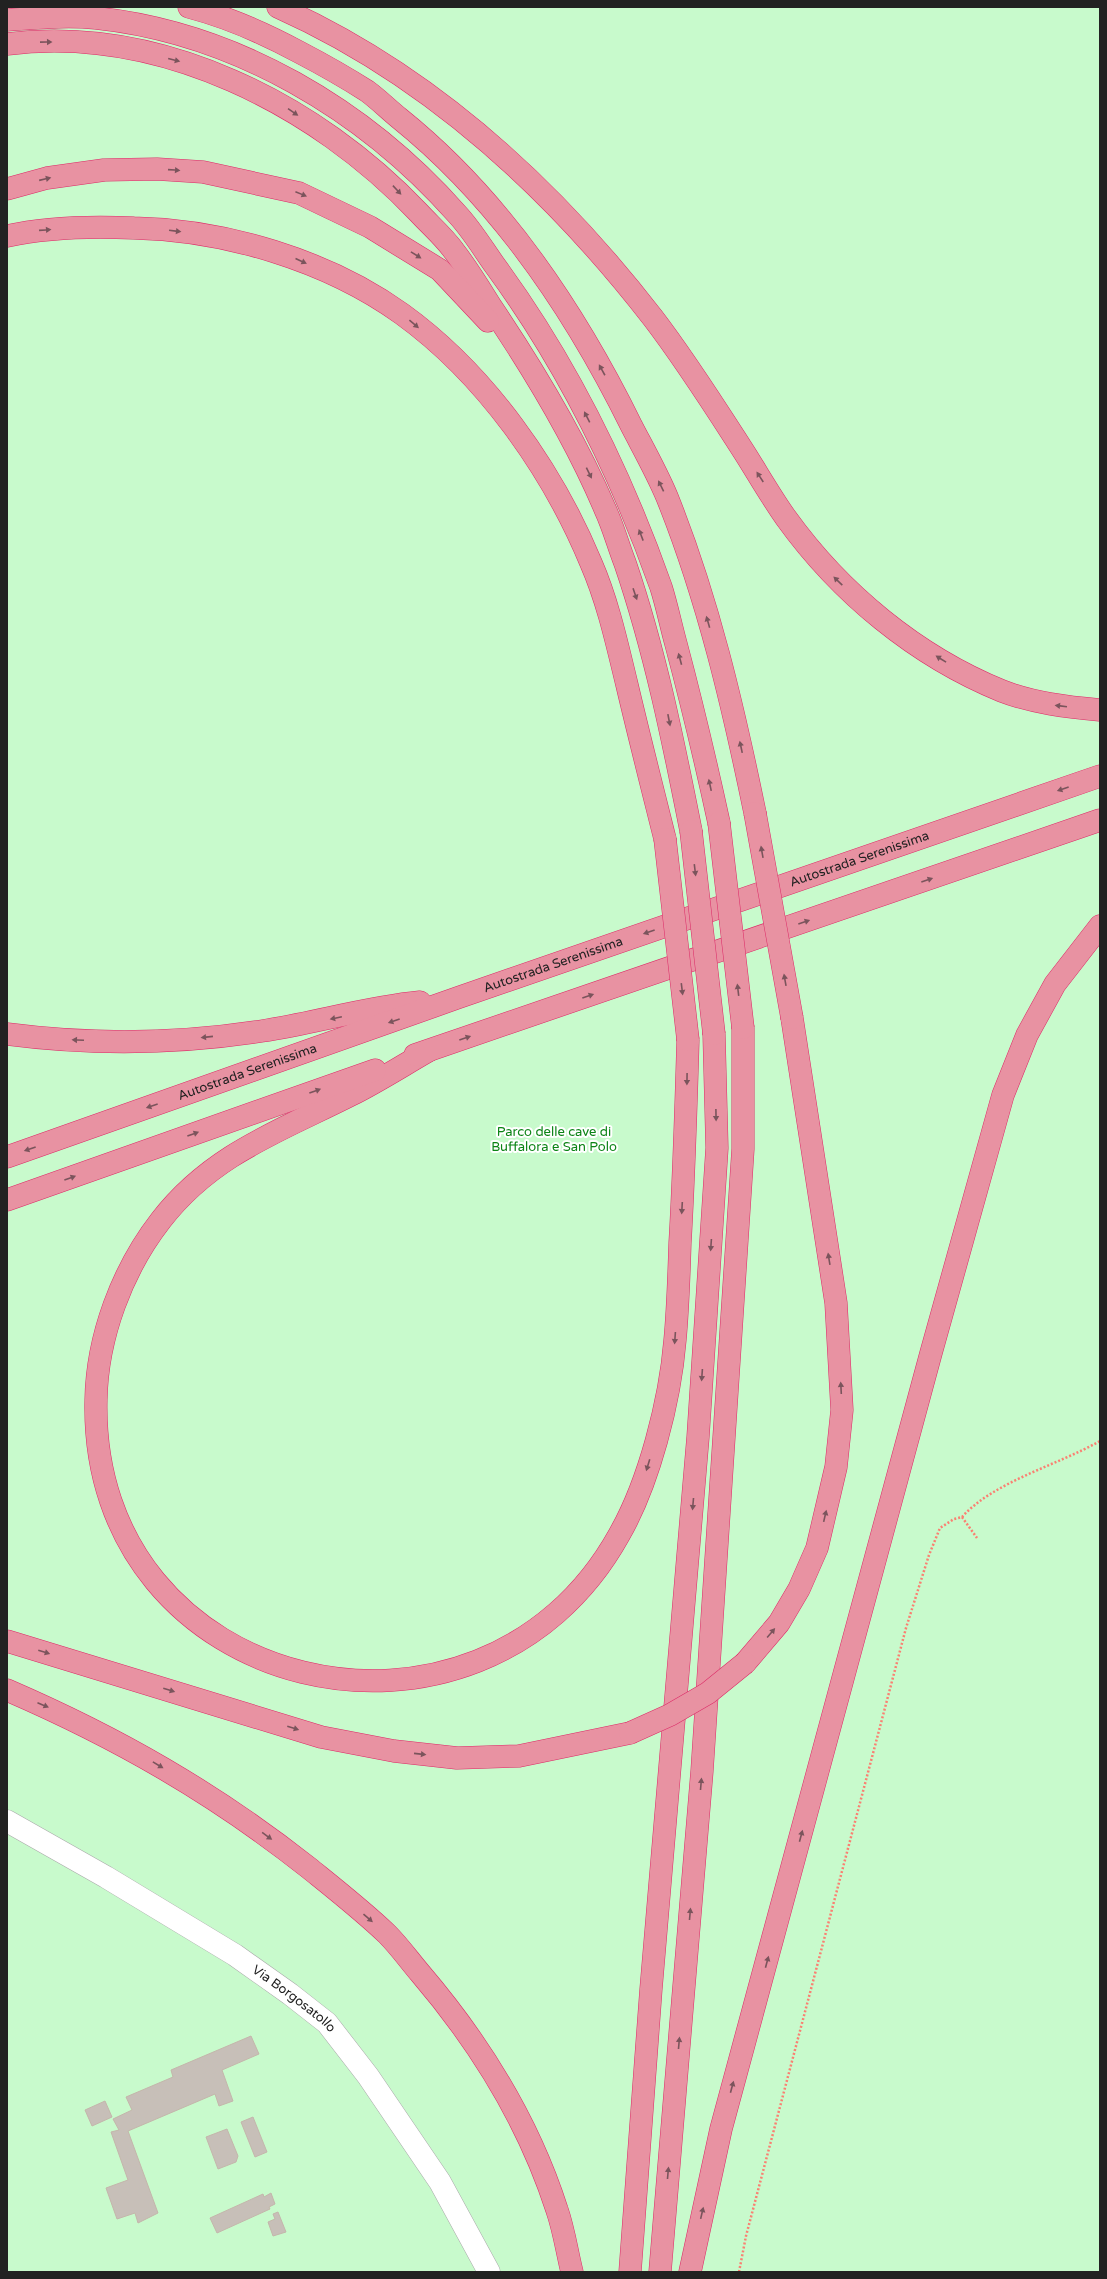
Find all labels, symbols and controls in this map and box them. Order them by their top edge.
one-way arrow [40,39,53,45]
one-way arrow [168,58,180,64]
one-way arrow [287,108,299,115]
one-way arrow [168,166,180,173]
one-way arrow [38,175,51,181]
one-way arrow [392,185,401,195]
one-way arrow [296,191,307,197]
one-way arrow [39,227,51,234]
one-way arrow [169,228,181,234]
one-way arrow [410,252,421,259]
one-way arrow [295,259,307,265]
one-way arrow [409,320,419,329]
one-way arrow [599,364,606,376]
one-way arrow [584,411,591,422]
one-way arrow [585,468,592,479]
one-way arrow [756,472,764,482]
one-way arrow [658,480,664,491]
one-way arrow [638,529,644,541]
one-way arrow [833,576,843,586]
one-way arrow [633,589,639,601]
one-way arrow [705,615,711,628]
one-way arrow [677,653,683,665]
one-way arrow [936,655,946,663]
one-way arrow [1055,703,1067,709]
one-way arrow [667,714,673,726]
one-way arrow [738,741,744,753]
one-way arrow [707,779,713,791]
one-way arrow [1057,787,1069,793]
street label: Autostrada Serenissima [788,828,931,890]
one-way arrow [759,846,765,858]
one-way arrow [692,864,698,876]
one-way arrow [921,877,933,883]
one-way arrow [798,919,810,925]
one-way arrow [643,929,655,935]
street label: Autostrada Serenissima [481,933,625,996]
one-way arrow [782,974,788,986]
one-way arrow [679,983,685,995]
one-way arrow [735,984,741,996]
one-way arrow [582,993,594,999]
one-way arrow [330,1015,342,1021]
one-way arrow [387,1018,399,1024]
one-way arrow [201,1034,214,1041]
one-way arrow [459,1035,471,1041]
one-way arrow [72,1036,84,1043]
street label: Autostrada Serenissima [176,1040,319,1104]
one-way arrow [684,1073,690,1086]
one-way arrow [310,1088,322,1094]
one-way arrow [146,1103,158,1109]
one-way arrow [713,1109,719,1122]
park label: Parco delle cave di Buffalora e San Polo [491,1124,617,1155]
one-way arrow [187,1131,199,1137]
one-way arrow [24,1146,36,1152]
one-way arrow [65,1175,77,1181]
one-way arrow [679,1202,686,1214]
one-way arrow [707,1239,714,1251]
one-way arrow [826,1252,832,1265]
one-way arrow [672,1332,679,1344]
one-way arrow [699,1369,706,1381]
one-way arrow [838,1381,844,1394]
one-way arrow [645,1459,651,1471]
one-way arrow [689,1498,696,1510]
one-way arrow [822,1510,828,1522]
one-way arrow [766,1628,775,1638]
one-way arrow [39,1649,51,1655]
one-way arrow [163,1687,175,1693]
one-way arrow [37,1703,49,1709]
one-way arrow [287,1725,299,1731]
one-way arrow [414,1751,426,1757]
one-way arrow [153,1761,163,1769]
one-way arrow [698,1778,704,1790]
one-way arrow [798,1830,804,1842]
one-way arrow [262,1832,273,1840]
one-way arrow [687,1908,694,1920]
one-way arrow [363,1913,373,1923]
one-way arrow [764,1955,770,1967]
street label: Via Borgosatollo [249,1962,339,2036]
one-way arrow [676,2037,683,2049]
one-way arrow [730,2081,736,2093]
one-way arrow [665,2167,672,2179]
one-way arrow [700,2207,706,2220]

